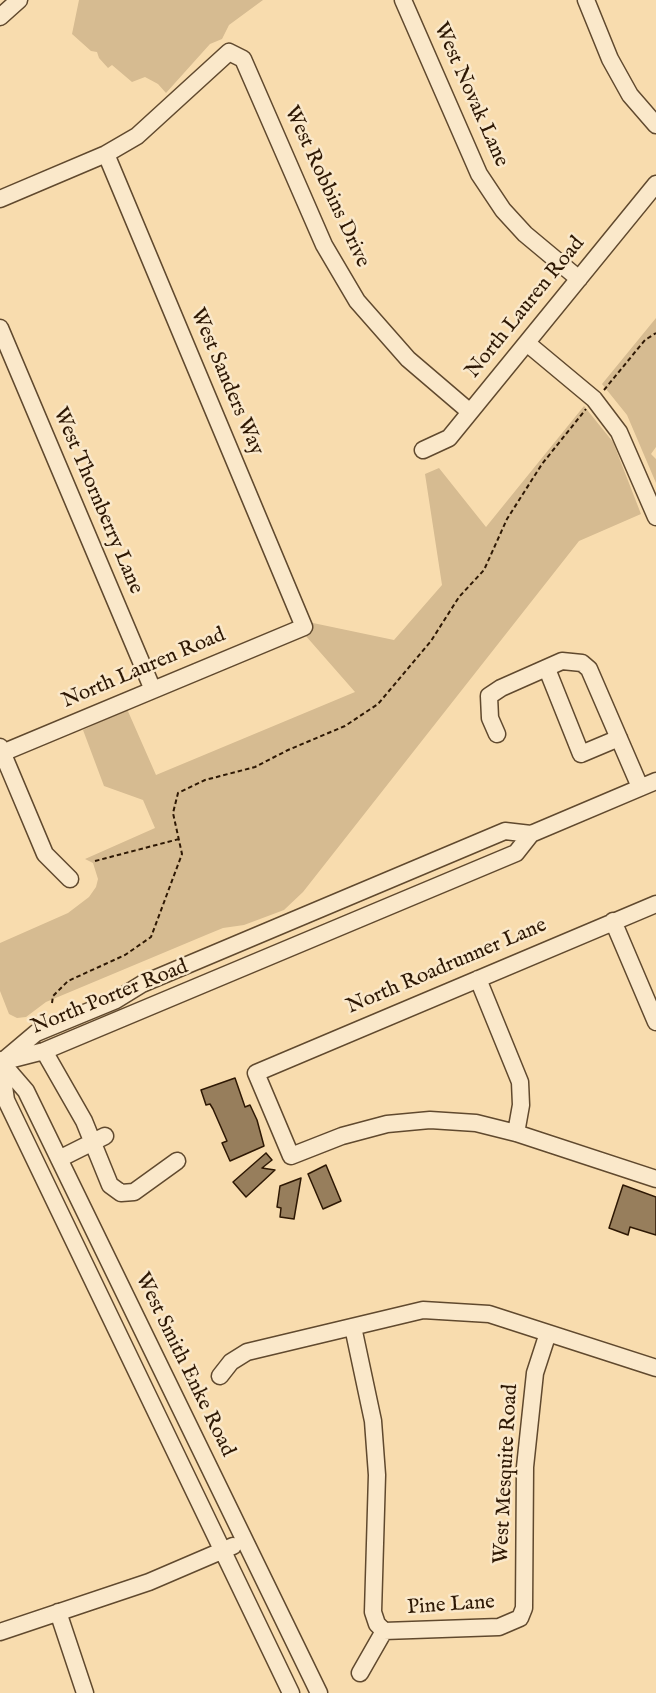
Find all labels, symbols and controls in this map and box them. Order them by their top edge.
street label: West Novak Lane [427,19,513,171]
street label: West Robbins Drive [278,102,374,272]
street label: North Lauren Road [461,232,591,384]
street label: West Sanders Way [184,305,268,459]
street label: West Thornberry Lane [46,404,148,598]
street label: North Lauren Road [59,623,229,715]
street label: North Roadrunner Lane [343,913,551,1021]
street label: North Porter Road [28,955,192,1041]
street label: West Smith Enke Road [128,1269,240,1461]
street label: West Mesquite Road [490,1383,524,1565]
street label: Pine Lane [406,1590,496,1622]

